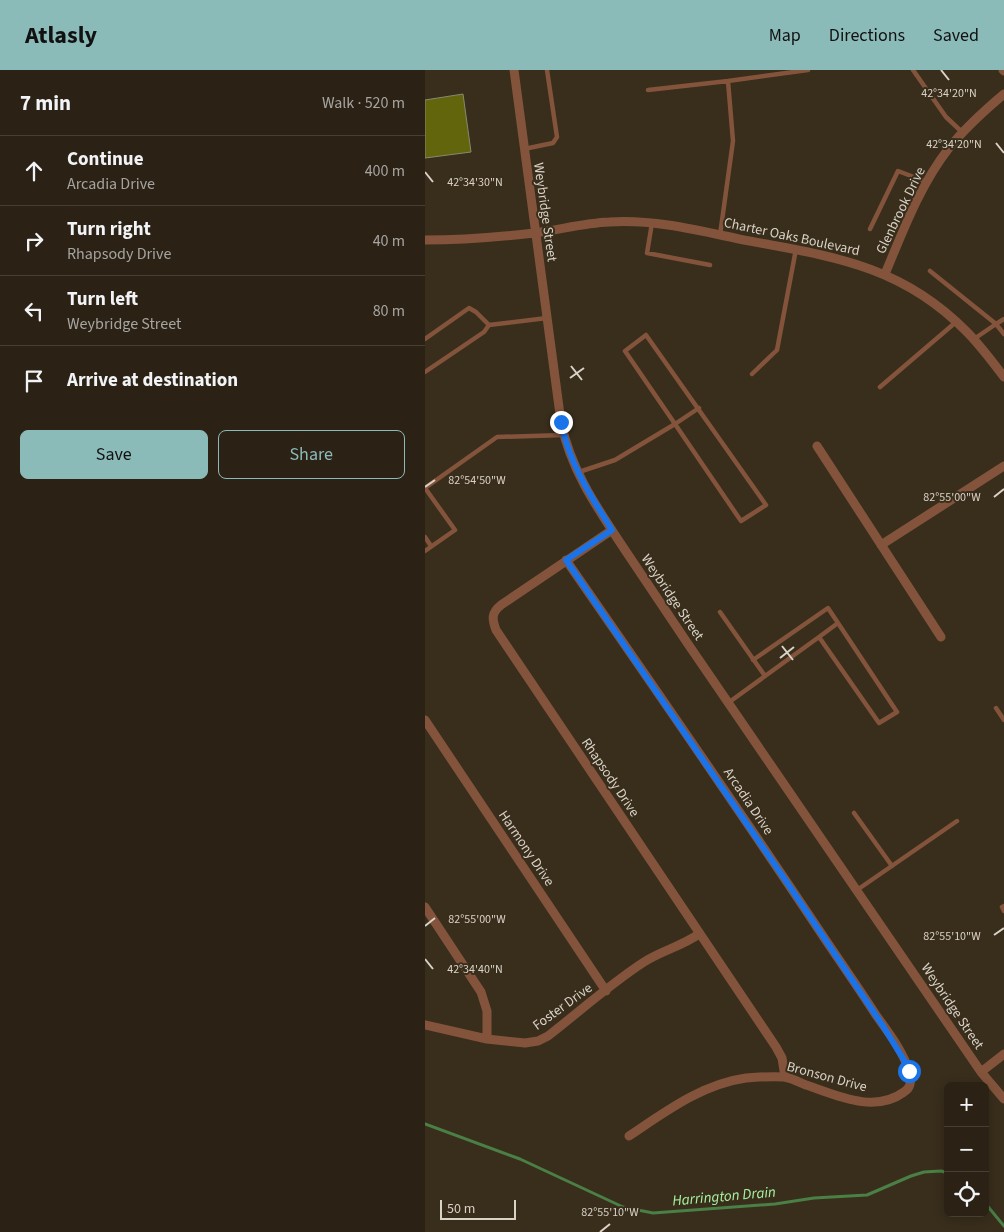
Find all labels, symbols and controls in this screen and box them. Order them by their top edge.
text: Atlasly [25,18,97,53]
text: Map [769,23,801,48]
text: Directions [829,23,905,48]
text: Saved [933,23,979,48]
text: 42°34'20"N [921,85,977,102]
text: 7 min [20,88,71,118]
text: Walk · 520 m [322,92,405,114]
text: 42°34'20"N [926,136,982,153]
text: Continue [67,146,144,173]
icon: ahead [20,157,48,185]
text: 400 m [365,160,405,182]
street label: Weybridge Street [528,161,562,263]
street label: Glenbrook Drive [871,164,931,257]
text: Arcadia Drive [67,173,155,195]
text: 42°34'30"N [447,174,503,191]
street label: Charter Oaks Boulevard [722,213,862,261]
text: Turn right [67,216,151,243]
icon: right [20,227,48,255]
text: 40 m [373,230,405,252]
text: Rhapsody Drive [67,243,171,265]
text: Turn left [67,286,138,313]
icon: left [20,297,48,325]
text: 80 m [373,300,405,322]
text: Weybridge Street [67,313,181,335]
icon: arrive [20,367,48,395]
text: Arrive at destination [67,367,238,394]
route end [550,411,573,434]
button: Save [20,430,208,479]
button: Share [218,430,405,479]
text: 82°54'50"W [448,472,506,489]
text: 82°55'00"W [923,489,981,506]
street label: Weybridge Street [636,550,709,645]
street label: Rhapsody Drive [576,734,644,821]
street label: Arcadia Drive [718,764,778,839]
street label: Harmony Drive [493,807,559,890]
text: 82°55'00"W [448,911,506,928]
text: 82°55'10"W [923,928,981,945]
street label: Weybridge Street [916,959,989,1054]
text: 42°34'40"N [447,961,503,978]
street label: Foster Drive [529,978,597,1035]
street label: Bronson Drive [784,1057,869,1097]
route start [898,1060,921,1083]
map controls [944,1082,989,1217]
button: + [944,1082,989,1127]
button: − [944,1127,989,1172]
button: locate [944,1172,989,1217]
water label: Harrington Drain [671,1182,777,1211]
scale bar [440,1197,516,1220]
text: 50 m [447,1199,475,1219]
text: 82°55'10"W [581,1204,639,1221]

